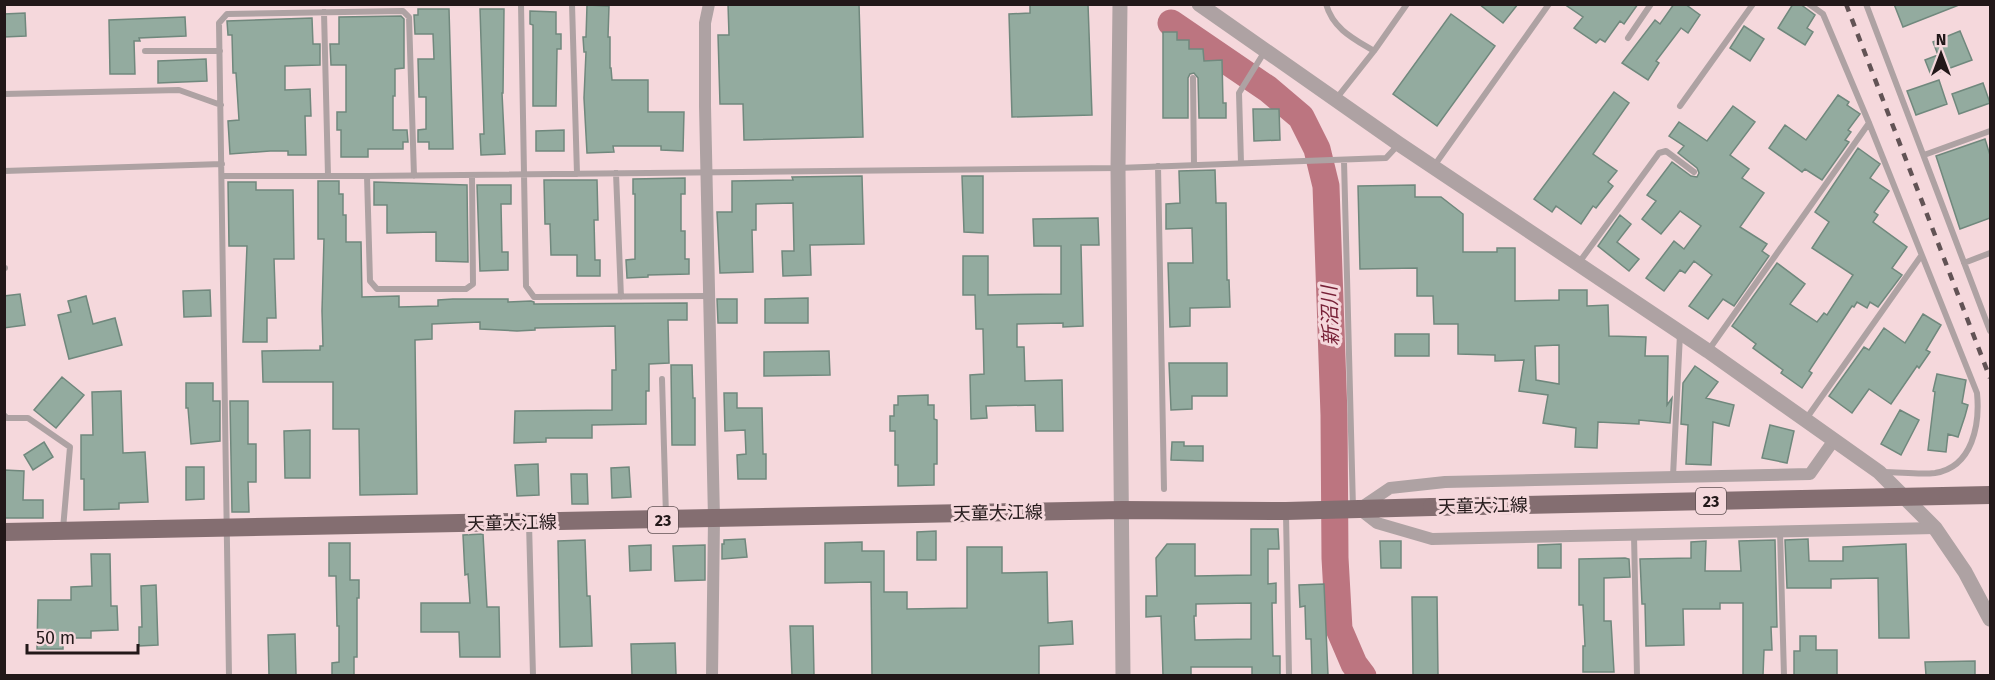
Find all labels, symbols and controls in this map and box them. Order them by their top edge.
north arrow [1911,24,1971,84]
text: N [1936,30,1946,49]
water label: 新沼川 [1317,284,1343,346]
road number: 23 [1696,488,1726,514]
street label: 天童大江線 [1438,494,1528,518]
street label: 天童大江線 [953,501,1043,525]
road number: 23 [648,507,678,533]
street label: 天童大江線 [467,511,557,535]
scale bar [27,617,138,655]
text: 50 m [36,627,75,649]

